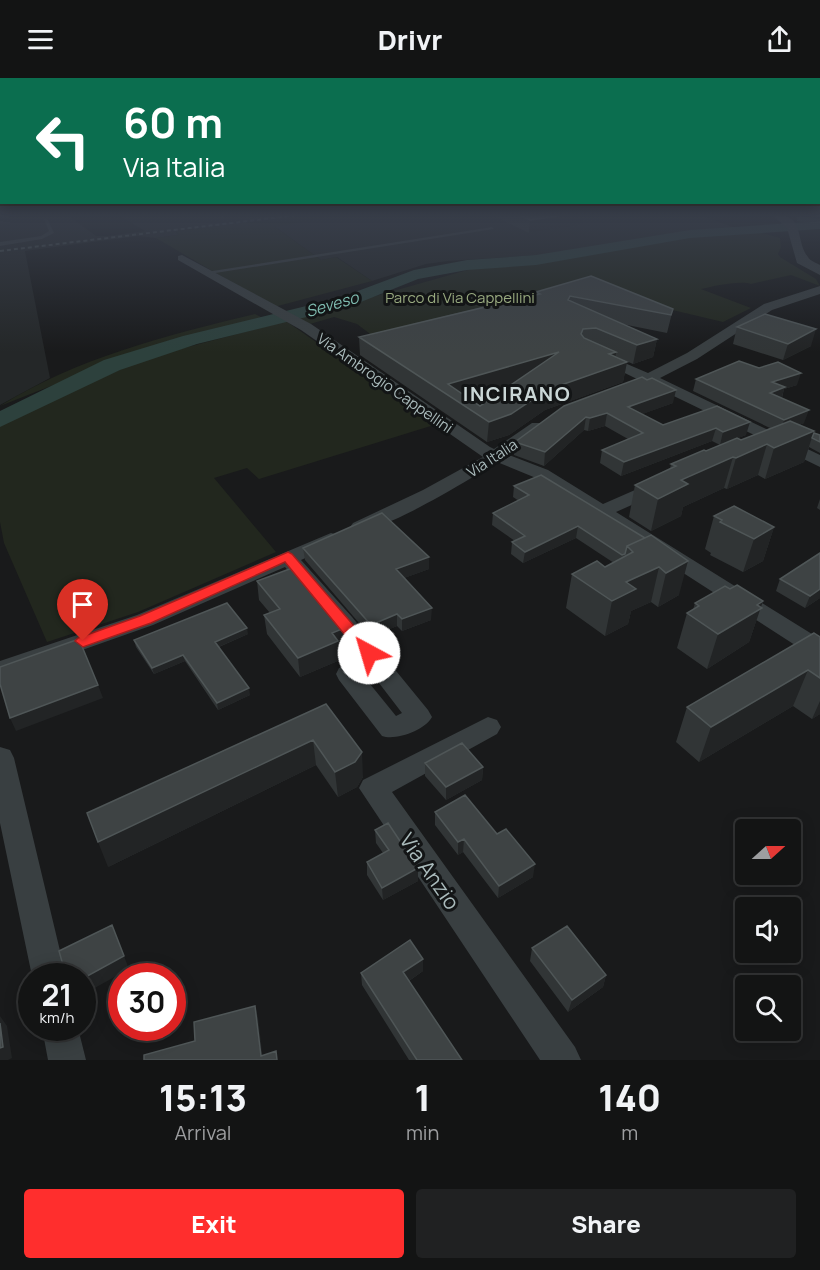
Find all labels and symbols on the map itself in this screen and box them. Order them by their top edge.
water label: Seveso [303,286,362,322]
park label: Parco di Via Cappellini [385,287,535,308]
street label: Via Ambrogio Cappellini [313,328,457,438]
district label: INCIRANO [463,380,571,407]
street label: Via Italia [462,434,522,482]
pin [57,579,108,641]
position arrow [337,621,401,685]
north arrow [735,819,801,885]
street label: Via Anzio [394,827,466,915]
speed limit sign: 30 [108,963,186,1041]

